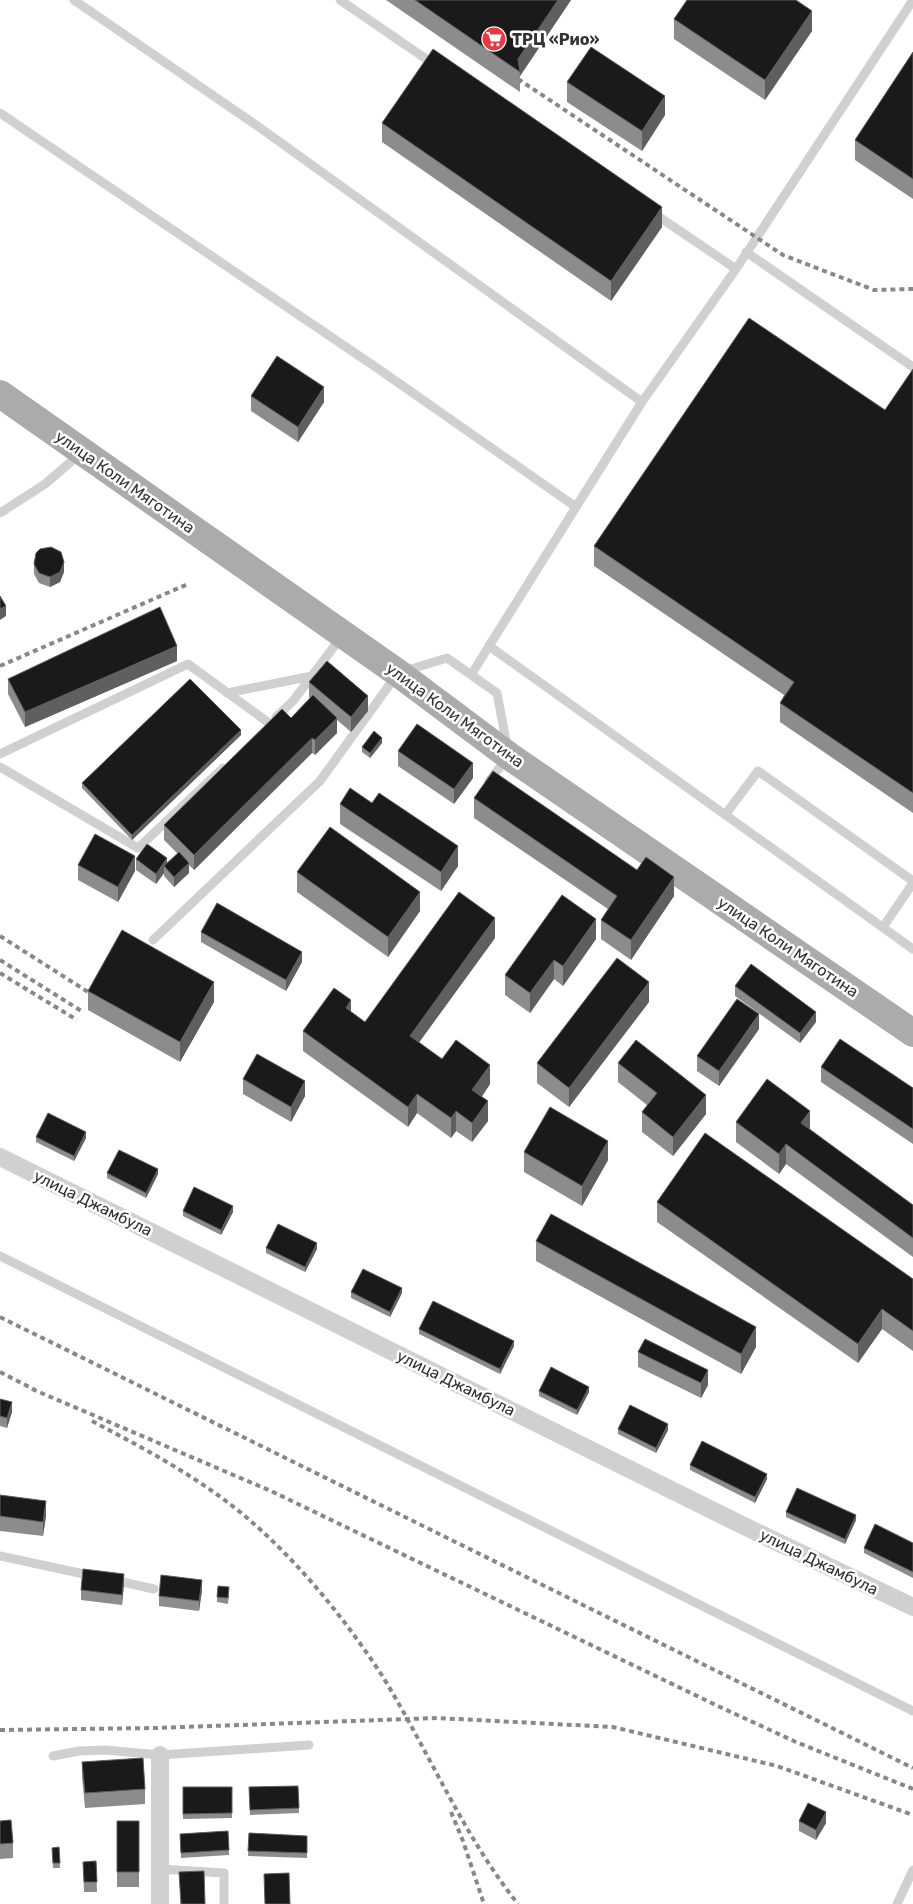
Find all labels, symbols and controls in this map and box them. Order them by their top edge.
supermarket icon: ТРЦ «Рио» [481,26,507,52]
place label: ТРЦ «Рио» [512,30,600,49]
street label: улица Коли Мяготина [52,427,198,537]
street label: улица Коли Мяготина [382,659,528,771]
street label: улица Коли Мяготина [714,893,862,1001]
street label: улица Джамбула [31,1166,155,1240]
street label: улица Джамбула [394,1346,518,1420]
street label: улица Джамбула [757,1525,881,1599]

